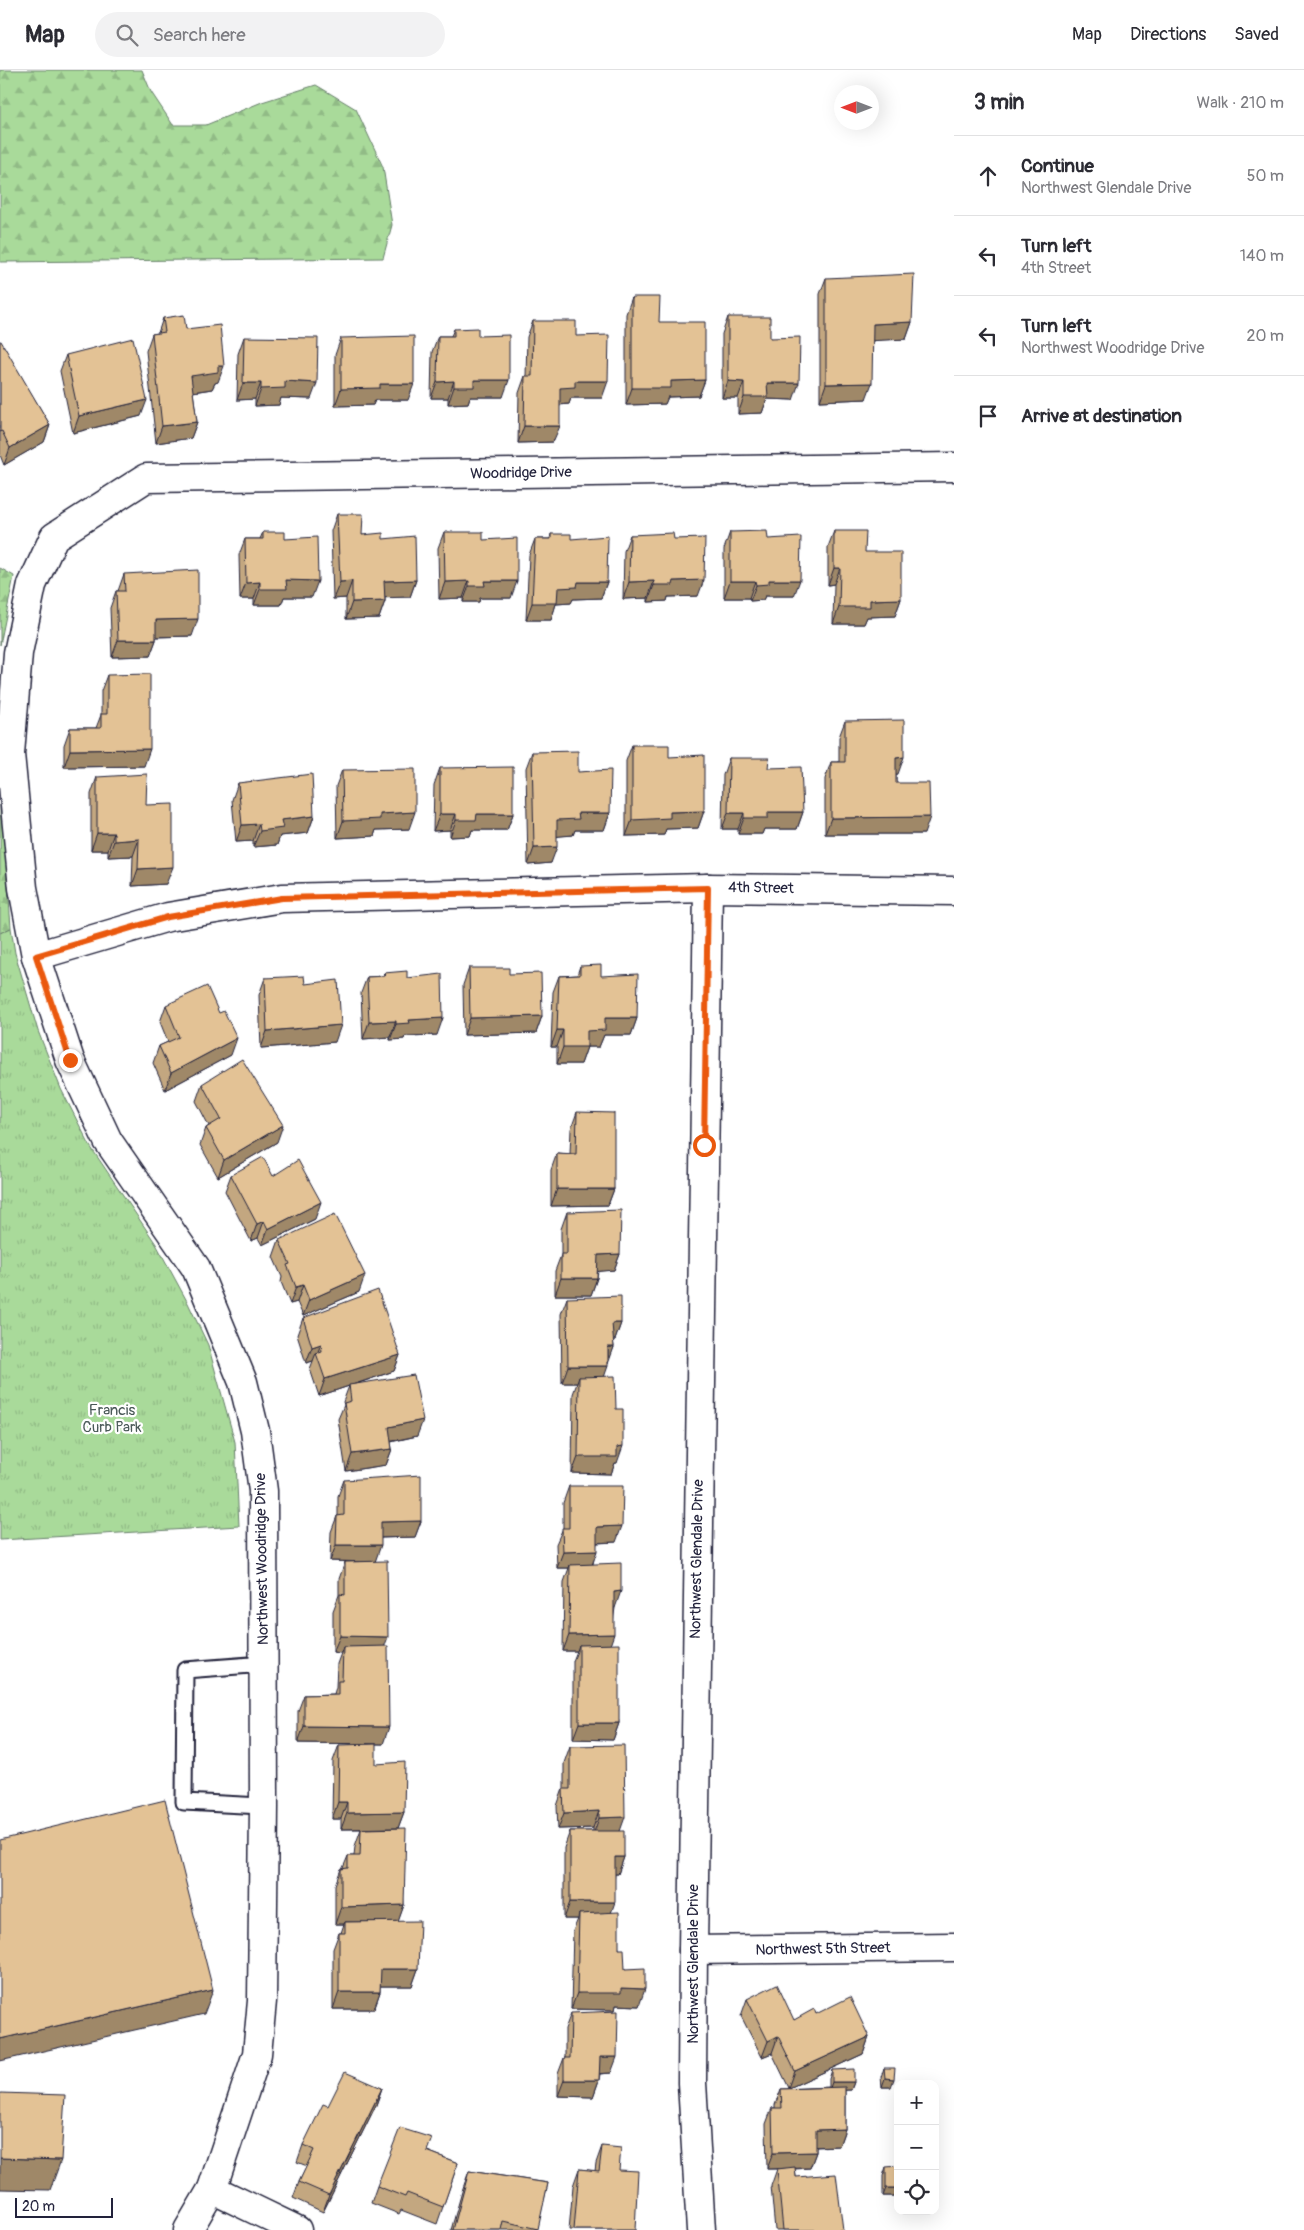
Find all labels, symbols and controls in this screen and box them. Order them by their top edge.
search box [95,12,445,57]
text: Map [25,20,65,49]
icon: search [113,21,141,49]
text: Search here [153,23,246,47]
text: Map [1072,23,1102,46]
text: Directions [1130,23,1206,46]
text: Saved [1234,23,1279,46]
north arrow [834,85,879,130]
text: 3 min [974,89,1024,116]
text: Walk · 210 m [1196,93,1284,113]
text: Continue [1021,154,1094,178]
icon: ahead [974,162,1002,190]
text: 50 m [1247,166,1284,186]
text: Northwest Glendale Drive [1021,178,1191,198]
text: Turn left [1021,234,1091,258]
icon: left [974,242,1002,270]
text: 140 m [1240,246,1284,266]
text: 4th Street [1021,258,1091,278]
text: Turn left [1021,314,1091,338]
icon: left [974,322,1002,350]
text: 20 m [1246,326,1284,346]
text: Northwest Woodridge Drive [1021,338,1204,358]
icon: arrive [974,402,1002,430]
text: Arrive at destination [1021,404,1182,428]
street label: Woodridge Drive [470,463,573,483]
street label: 4th Street [728,878,795,898]
route end [59,1049,82,1072]
route start [693,1134,716,1157]
park label: Francis Curb Park [82,1401,142,1437]
street label: Northwest Woodridge Drive [251,1472,273,1645]
street label: Northwest Glendale Drive [686,1478,708,1639]
street label: Northwest Glendale Drive [684,1884,703,2044]
street label: Northwest 5th Street [755,1938,892,1960]
map controls [894,2080,939,2215]
button: + [894,2080,939,2125]
button: − [894,2125,939,2170]
button: locate [894,2170,939,2215]
scale bar [15,2195,112,2218]
text: 20 m [22,2198,55,2215]

